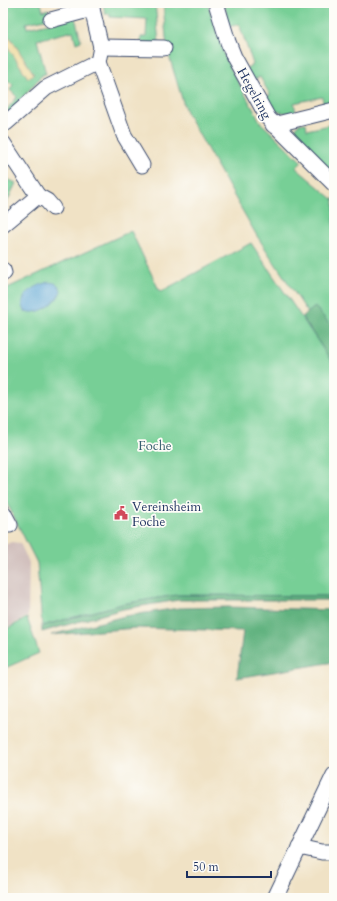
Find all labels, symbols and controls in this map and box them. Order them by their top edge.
street label: Hegelring [233,64,276,123]
park label: Foche [138,437,172,455]
place label: Vereinsheim Foche [132,498,201,531]
public building icon: Vereinsheim Foche [113,505,129,521]
scale bar [187,853,271,879]
text: 50 m [193,859,220,875]

